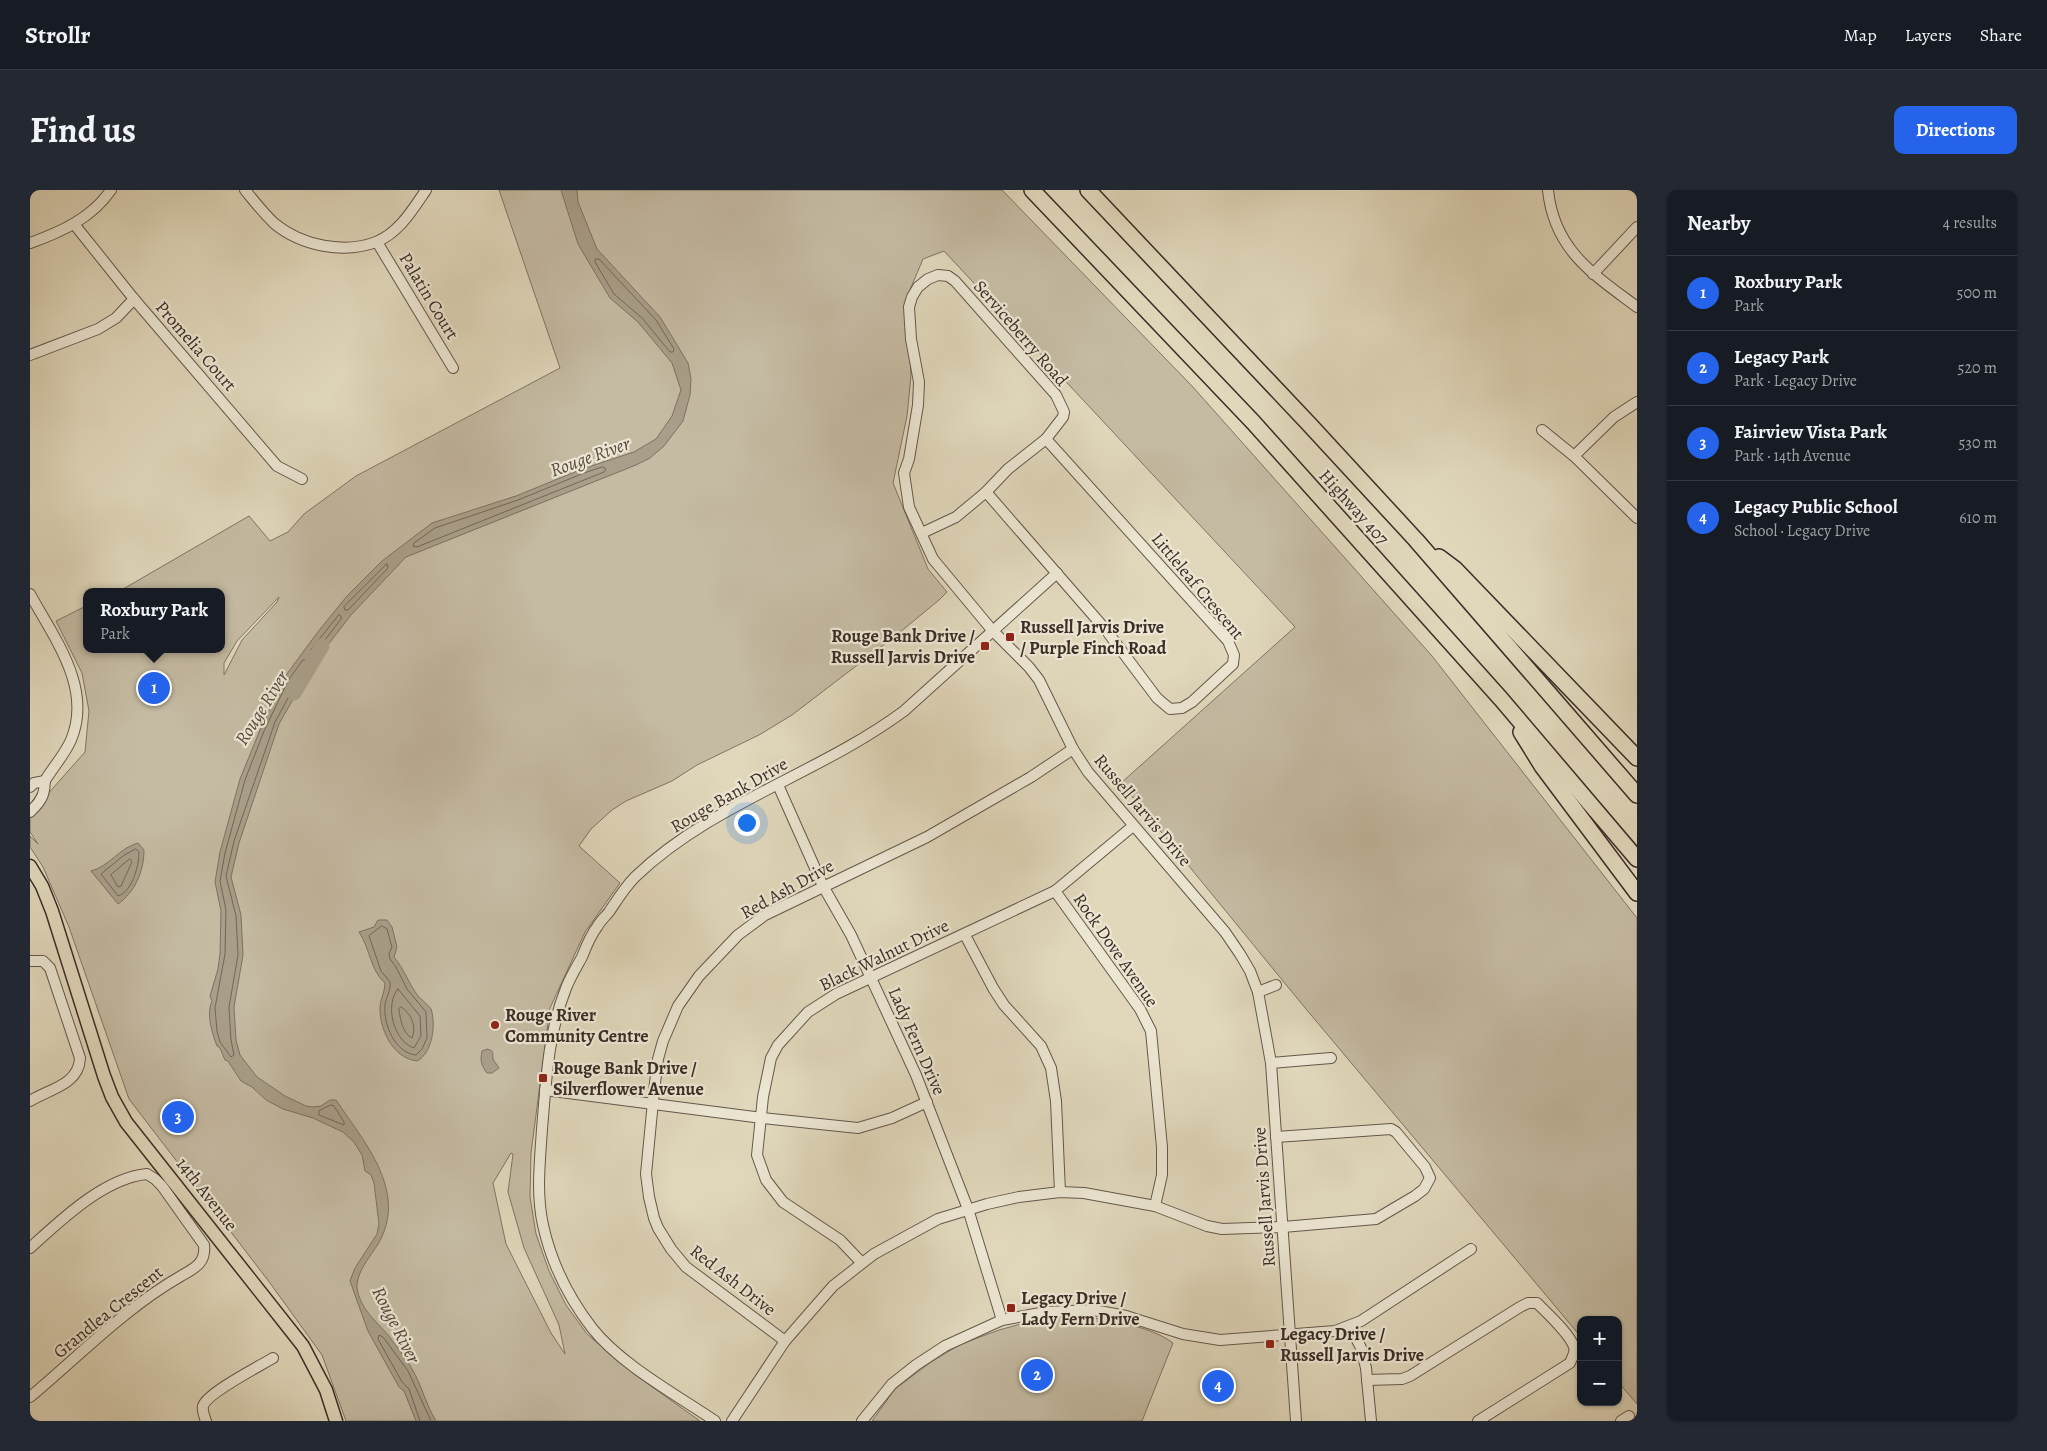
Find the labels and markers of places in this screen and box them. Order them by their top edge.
place label: Russell Jarvis Drive / Purple Finch Road [1020,615,1167,660]
place label: Rouge Bank Drive / Russell Jarvis Drive [831,624,975,669]
marker: Russell Jarvis Drive / Purple Finch Road [1004,631,1016,643]
marker: Rouge Bank Drive / Russell Jarvis Drive [979,640,991,652]
pin: 1 [138,669,170,707]
place label: Rouge River Community Centre [505,1003,649,1048]
marker: Rouge River Community Centre [489,1019,501,1031]
place label: Rouge Bank Drive / Silverflower Avenue [553,1056,704,1101]
marker: Rouge Bank Drive / Silverflower Avenue [537,1072,549,1084]
pin: 3 [162,1098,194,1136]
place label: Legacy Drive / Lady Fern Drive [1021,1286,1140,1331]
marker: Legacy Drive / Lady Fern Drive [1005,1302,1017,1314]
place label: Legacy Drive / Russell Jarvis Drive [1280,1322,1424,1367]
marker: Legacy Drive / Russell Jarvis Drive [1264,1338,1276,1350]
pin: 2 [1021,1356,1053,1394]
pin: 4 [1202,1367,1234,1405]

